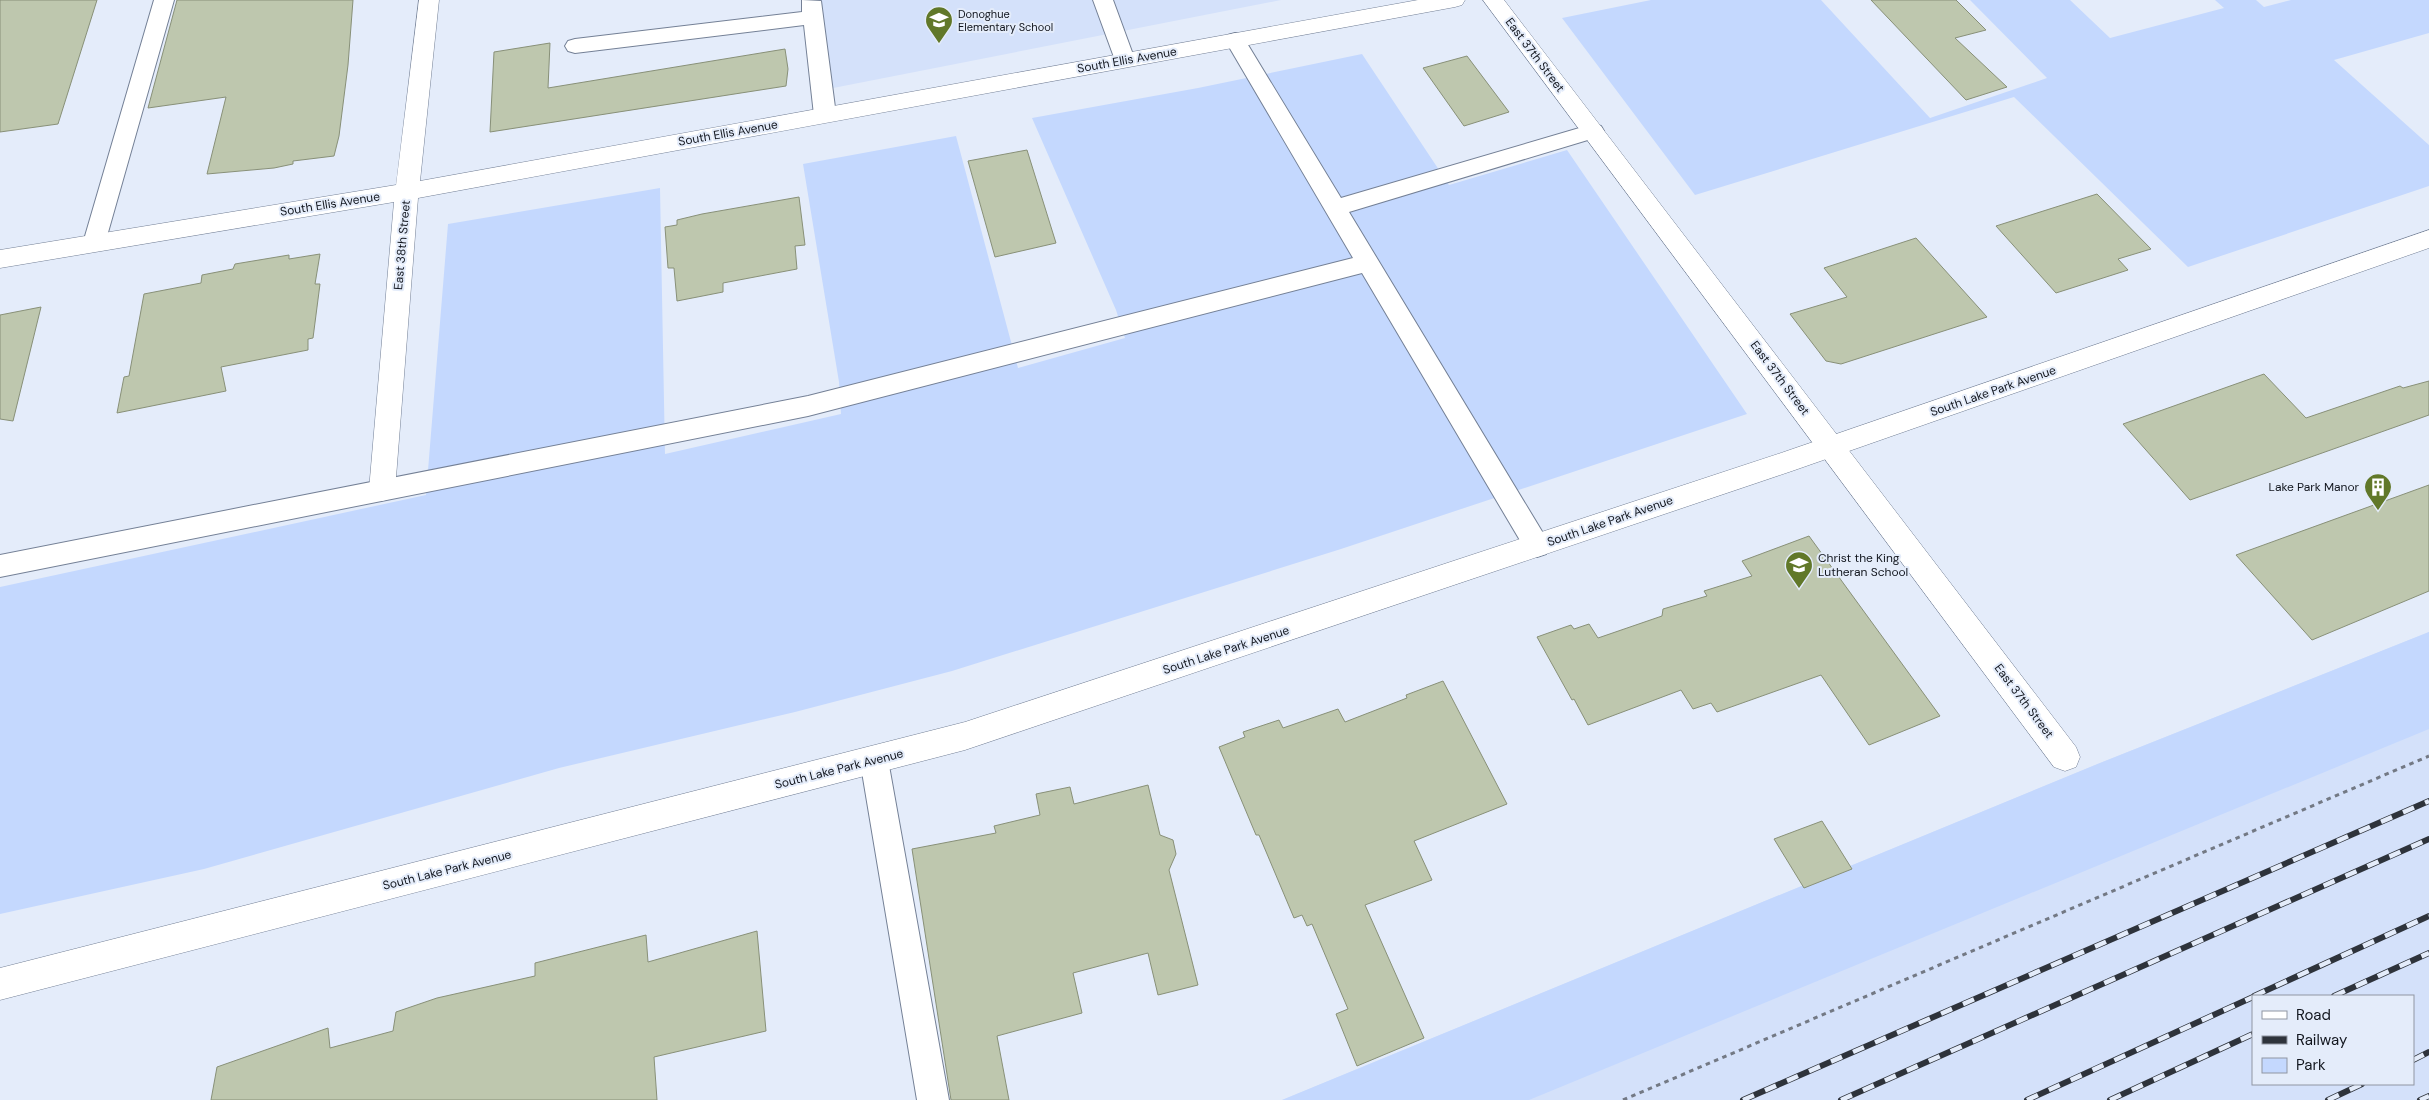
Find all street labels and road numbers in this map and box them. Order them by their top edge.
street label: East 37th Street [1502,15,1568,96]
street label: South Ellis Avenue [1076,43,1178,77]
street label: South Ellis Avenue [677,116,779,150]
street label: South Ellis Avenue [279,188,381,220]
street label: East 38th Street [390,199,414,291]
street label: East 37th Street [1747,338,1813,419]
street label: South Lake Park Avenue [1928,362,2058,420]
street label: South Lake Park Avenue [1545,492,1675,550]
street label: South Lake Park Avenue [1161,622,1291,678]
street label: East 37th Street [1991,661,2057,742]
street label: South Lake Park Avenue [773,745,905,793]
street label: South Lake Park Avenue [381,846,513,894]

